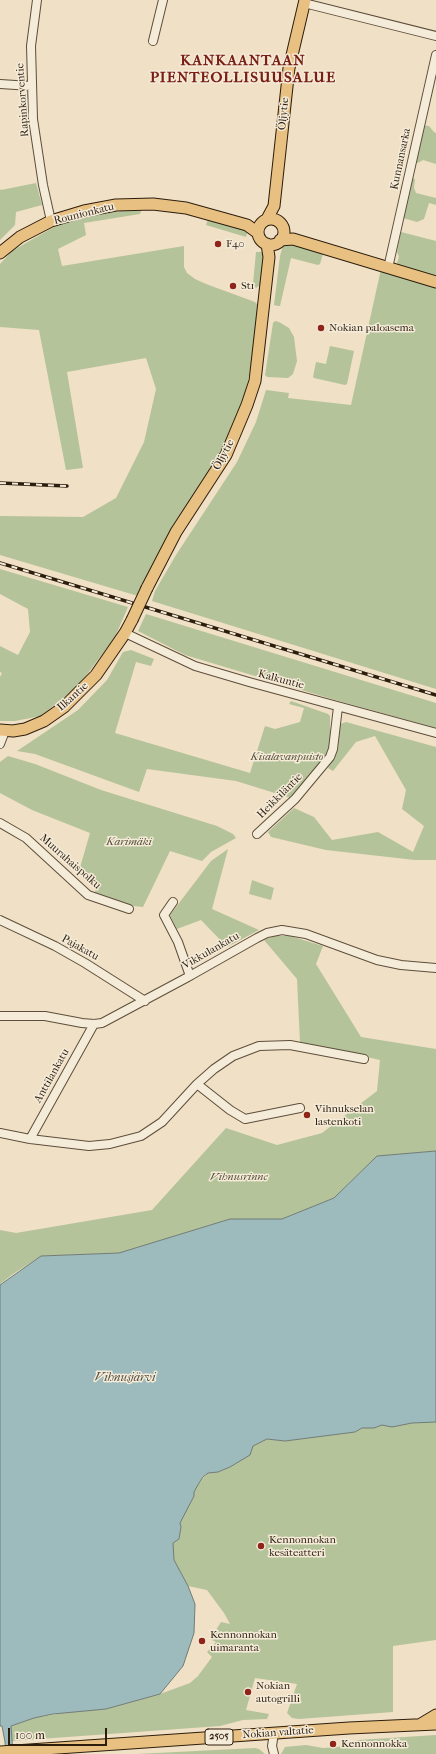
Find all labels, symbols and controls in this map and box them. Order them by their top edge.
district label: KANKAANTAAN PIENTEOLLISUUSALUE [150,52,336,87]
street label: Rapinkorventie [14,63,32,137]
street label: Öljytie [276,97,292,131]
street label: Kunnansarka [388,127,414,191]
street label: Rounionkatu [52,200,116,228]
place label: F40 [226,237,244,251]
marker: F40 [213,239,223,249]
place label: St1 [241,279,255,293]
marker: St1 [228,281,238,291]
place label: Nokian paloasema [329,321,414,335]
marker: Nokian paloasema [316,323,326,333]
street label: Öljytie [210,437,238,473]
street label: Kalkuntie [257,668,305,692]
street label: Ilkantie [55,680,91,714]
park label: Kisalavanpuisto [251,750,323,764]
street label: Heikkiläntie [255,771,305,821]
street label: Muurahaispolku [37,832,103,892]
park label: Karimäki [106,835,152,849]
street label: Vikkulankatu [180,929,242,973]
street label: Pajakatu [59,932,101,964]
street label: Anttilankatu [32,1047,72,1105]
place label: Vihnukselan lastenkoti [315,1102,374,1128]
marker: Vihnukselan lastenkoti [302,1110,312,1120]
park label: Vihnusrinne [210,1170,268,1184]
water label: Vihnusjärvi [95,1371,155,1385]
place label: Kennonnokan kesäteatteri [269,1533,336,1559]
marker: Kennonnokan kesäteatteri [256,1541,266,1551]
place label: Kennonnokan uimaranta [210,1628,277,1654]
marker: Kennonnokan uimaranta [197,1636,207,1646]
place label: Nokian autogrilli [256,1679,300,1705]
marker: Nokian autogrilli [243,1687,253,1697]
scale bar [10,1720,109,1746]
street label: Nokian valtatie [242,1724,314,1742]
text: 100 m [15,1728,45,1742]
road number: 2505 [205,1729,233,1745]
place label: Kennonnokka [341,1737,407,1751]
marker: Kennonnokka [328,1739,338,1749]

